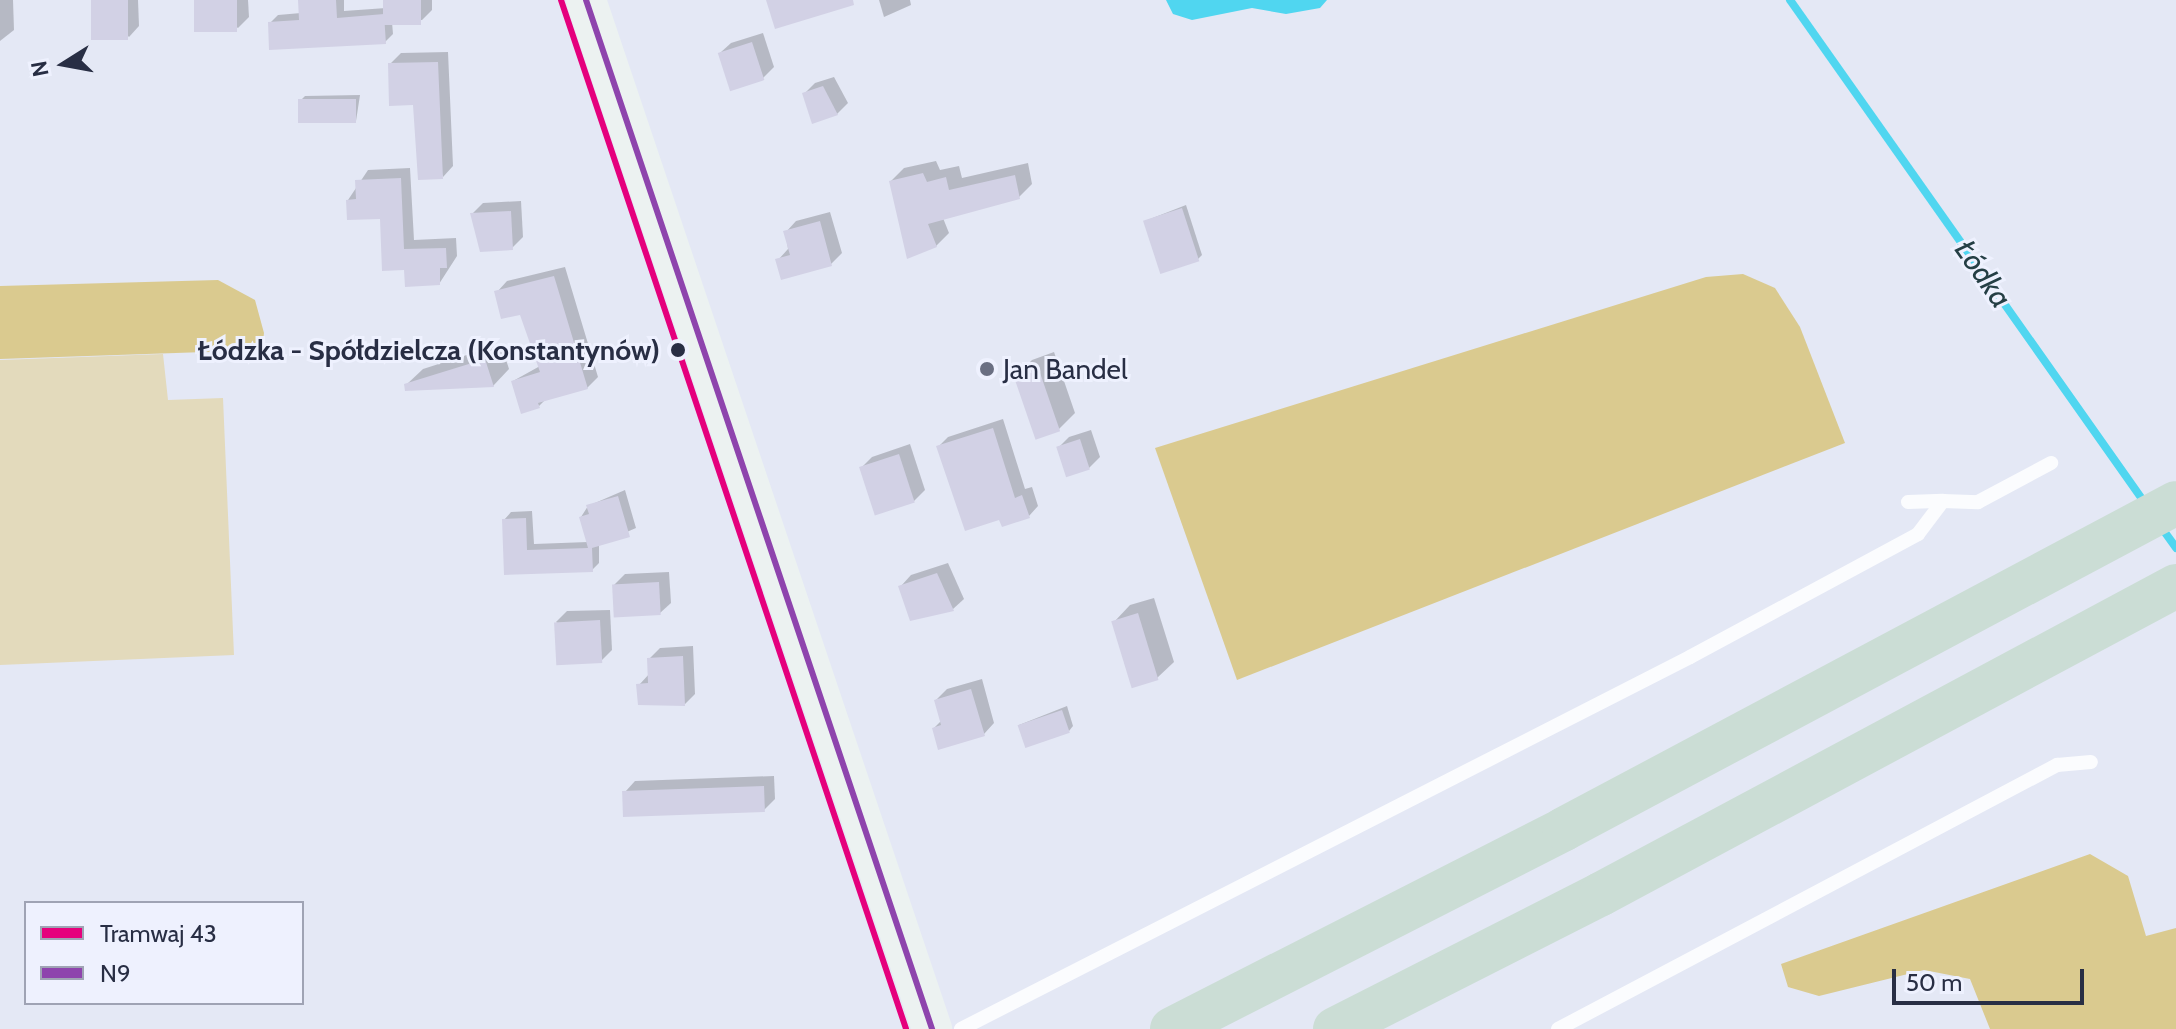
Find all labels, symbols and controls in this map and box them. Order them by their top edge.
north arrow [24,24,104,104]
text: N [25,58,55,79]
water label: Łódka [1947,233,2019,315]
place label: Łódzka - Spółdzielcza (Konstantynów) [198,333,660,367]
marker: Łódzka - Spółdzielcza (Konstantynów) [667,339,689,361]
place label: Jan Bandel [1003,352,1128,386]
marker: Jan Bandel [978,360,996,378]
legend [24,901,304,1005]
text: Tramwaj 43 [100,919,217,948]
scale bar [1896,953,2088,1003]
text: N9 [100,959,131,988]
text: 50 m [1906,968,1962,997]

